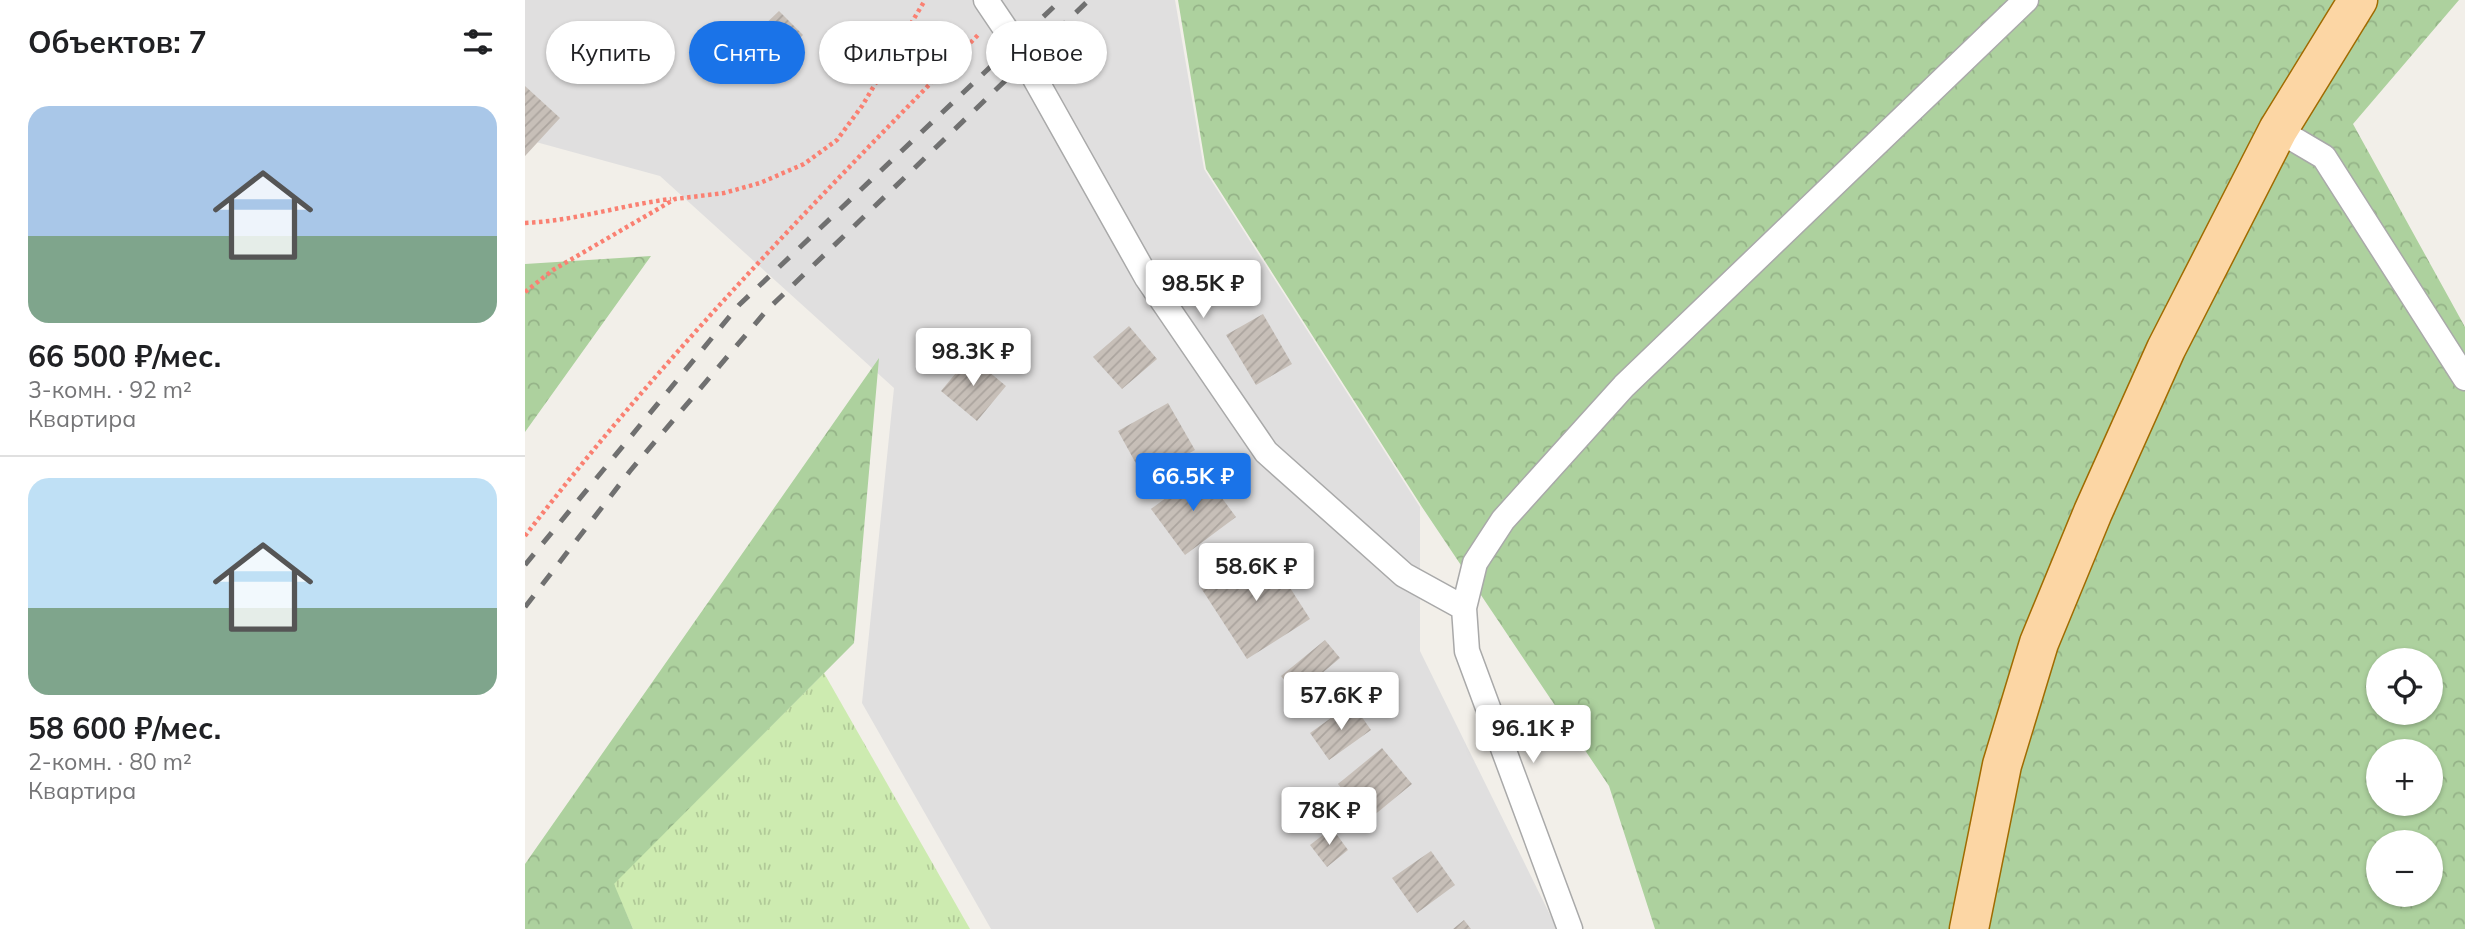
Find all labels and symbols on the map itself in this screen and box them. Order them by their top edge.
pin: 98.5K ₽ [1138,260,1268,320]
pin: 98.3K ₽ [908,328,1038,388]
pin: 66.5K ₽ [1128,454,1258,513]
pin: 58.6K ₽ [1191,544,1321,603]
pin: 57.6K ₽ [1276,672,1406,732]
pin: 96.1K ₽ [1468,706,1598,765]
pin: 78K ₽ [1280,788,1378,847]

